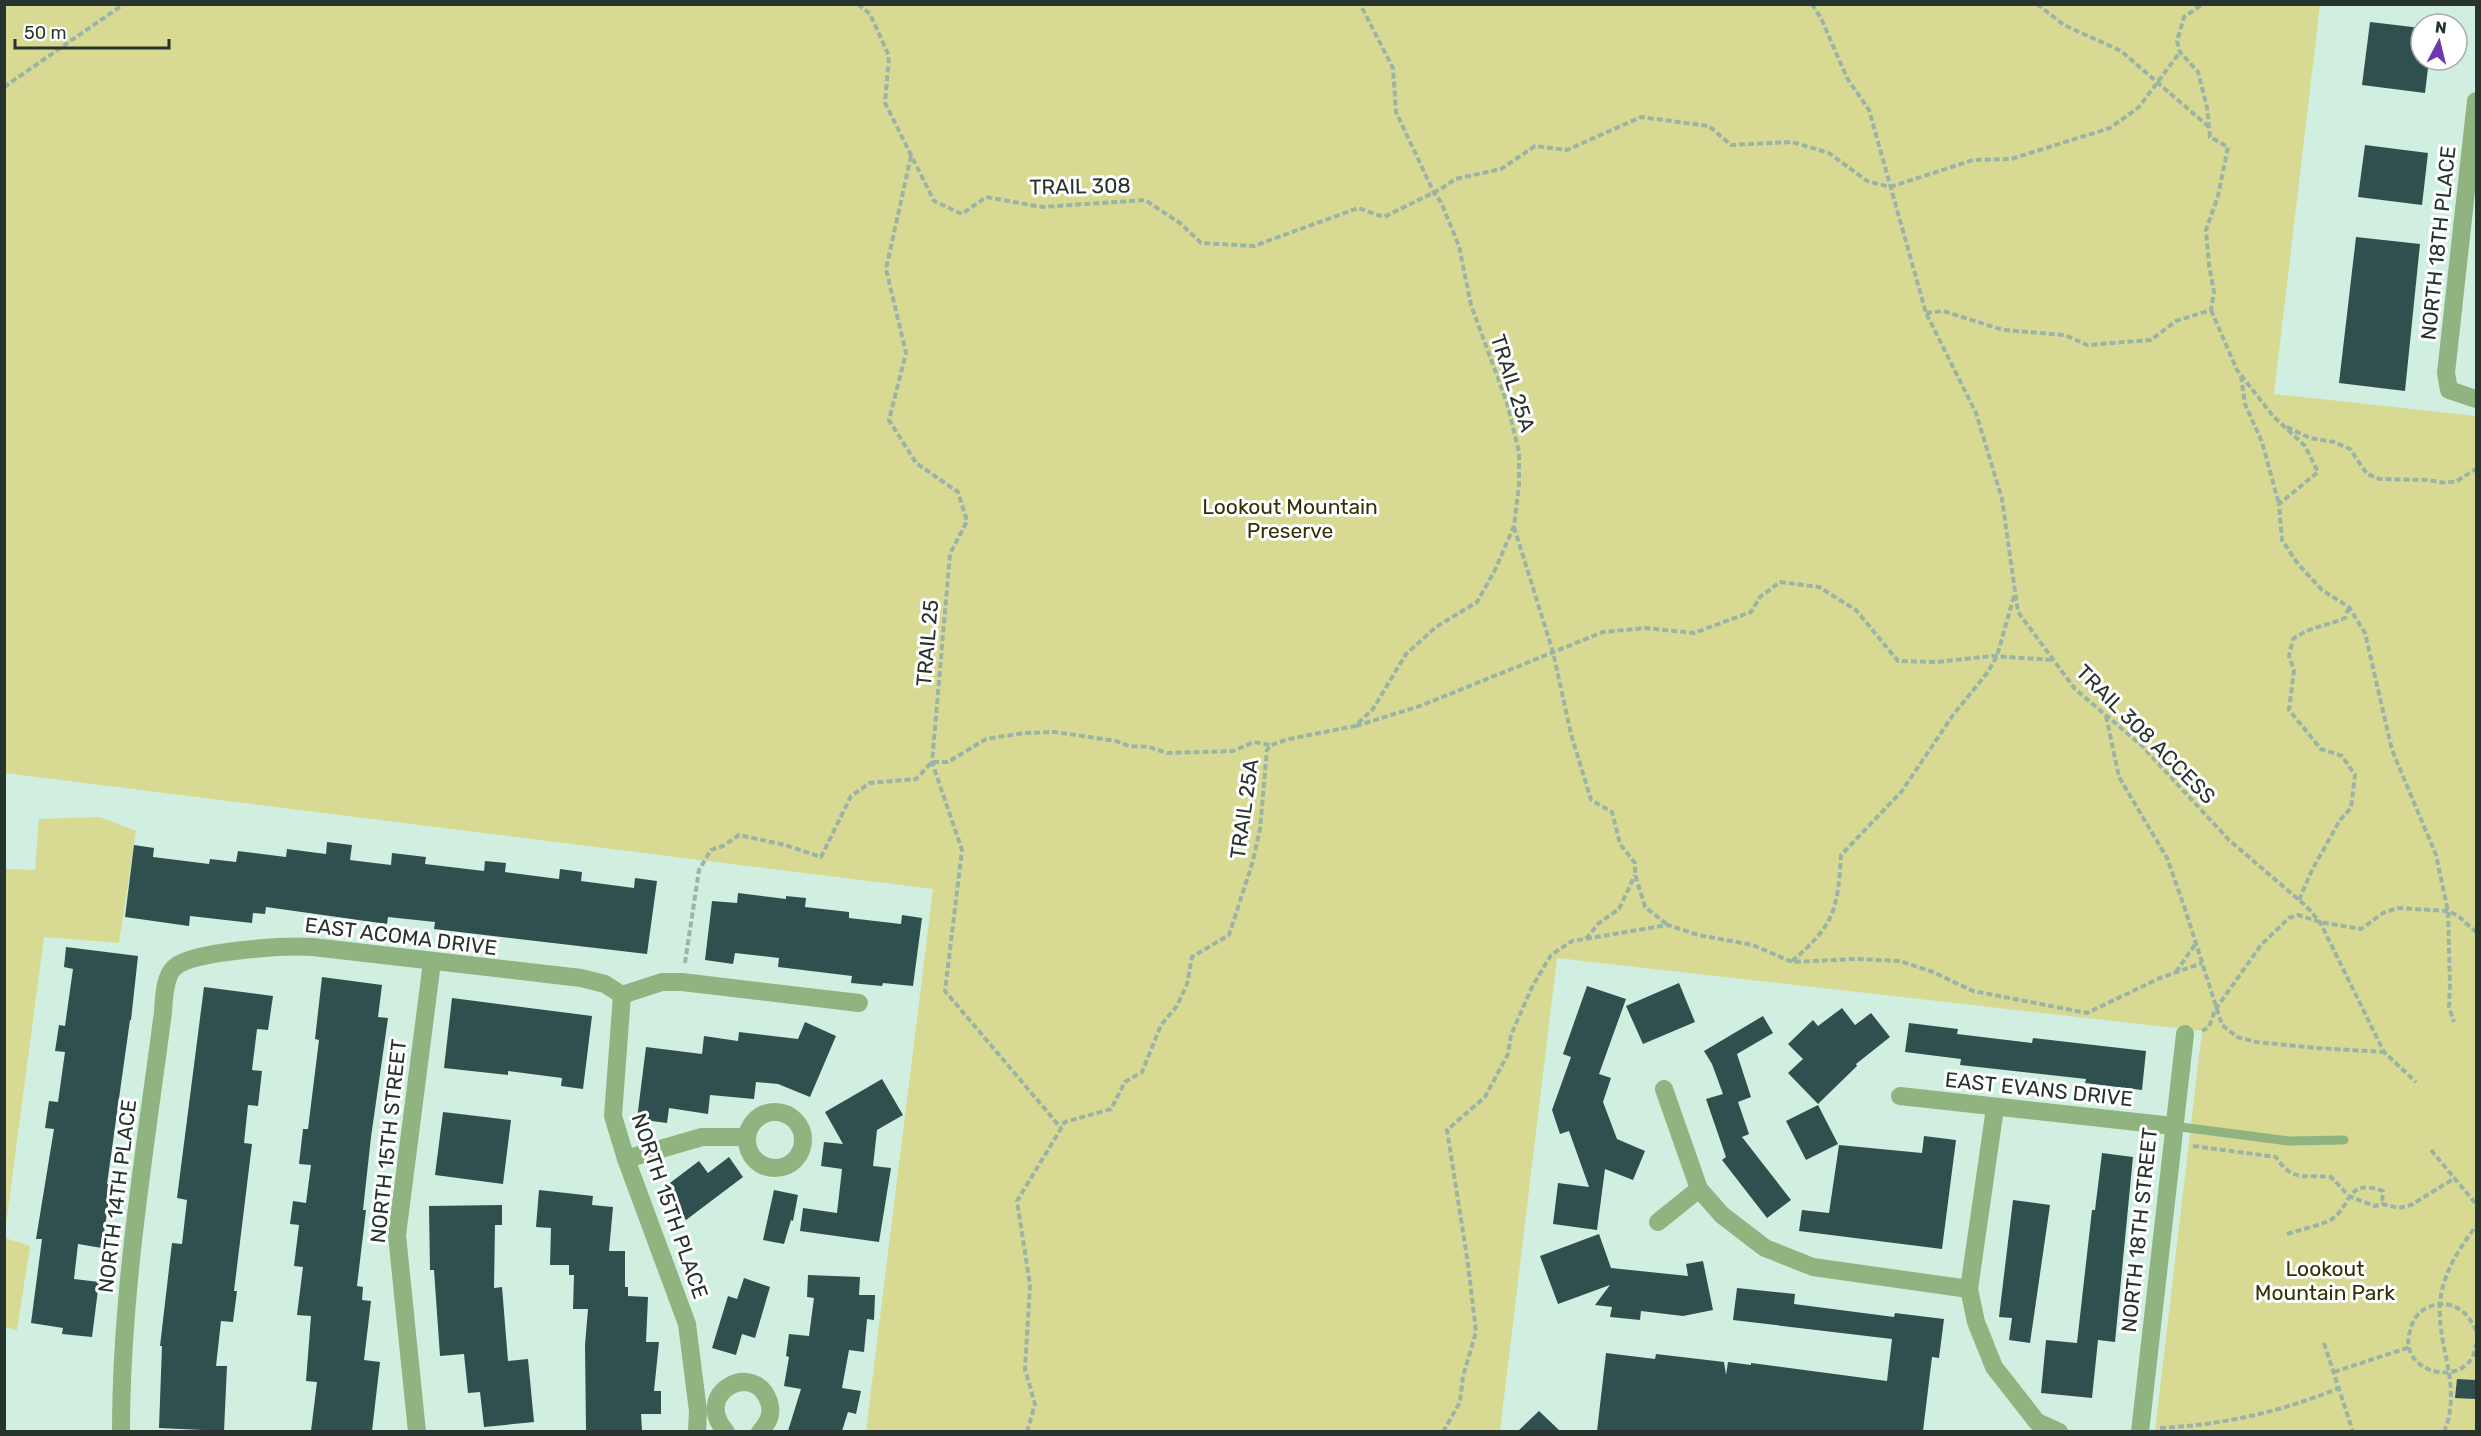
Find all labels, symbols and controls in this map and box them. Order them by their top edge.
scale bar [15,12,170,50]
north arrow [2409,12,2469,72]
text: N [2434,17,2448,38]
text: 50 m [24,22,67,44]
street label: NORTH 18TH PLACE [2415,145,2461,341]
street label: TRAIL 308 [1029,173,1131,199]
street label: TRAIL 25A [1486,331,1540,435]
park label: Lookout Mountain Preserve [1202,494,1378,543]
street label: TRAIL 25 [911,599,943,687]
street label: TRAIL 308 ACCESS [2071,659,2221,809]
street label: TRAIL 25A [1225,757,1263,861]
street label: EAST ACOMA DRIVE [303,912,499,960]
street label: NORTH 15TH STREET [365,1038,411,1244]
street label: EAST EVANS DRIVE [1944,1067,2134,1111]
street label: NORTH 14TH PLACE [93,1098,141,1294]
street label: NORTH 15TH PLACE [627,1110,713,1302]
street label: NORTH 18TH STREET [2116,1126,2162,1334]
park label: Lookout Mountain Park [2255,1256,2395,1305]

